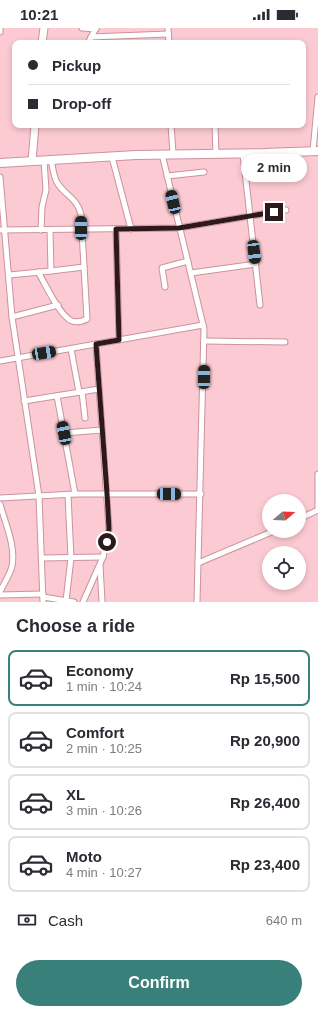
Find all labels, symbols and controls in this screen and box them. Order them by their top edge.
text: 10:21 [20,6,58,23]
text: Pickup [52,57,101,74]
text: Drop-off [52,95,111,112]
callout: 2 min [241,154,307,182]
text: 2 min [257,160,291,175]
car [164,189,182,215]
route end [265,203,283,221]
car [75,216,87,240]
car [247,239,261,265]
car [31,345,57,361]
car [198,365,210,389]
car [56,420,72,446]
car [157,488,181,500]
north arrow [262,494,306,538]
map controls [262,494,306,590]
route start [98,533,116,551]
button: locate [262,546,306,590]
text: Choose a ride [16,616,135,636]
icon: car [18,660,54,696]
text: Economy [66,662,134,679]
text: Rp 15,500 [230,670,300,687]
text: 1 min · 10:24 [66,679,142,694]
icon: car [18,722,54,758]
text: Comfort [66,724,124,741]
text: Rp 20,900 [230,732,300,749]
text: 2 min · 10:25 [66,741,142,756]
icon: car [18,784,54,820]
text: XL [66,786,85,803]
text: Rp 26,400 [230,794,300,811]
text: 3 min · 10:26 [66,803,142,818]
icon: car [18,846,54,882]
text: Moto [66,848,102,865]
text: Rp 23,400 [230,856,300,873]
text: 4 min · 10:27 [66,865,142,880]
icon: cash [16,909,38,931]
text: Cash [48,912,83,929]
text: 640 m [266,913,302,928]
button: Confirm [16,960,302,1006]

